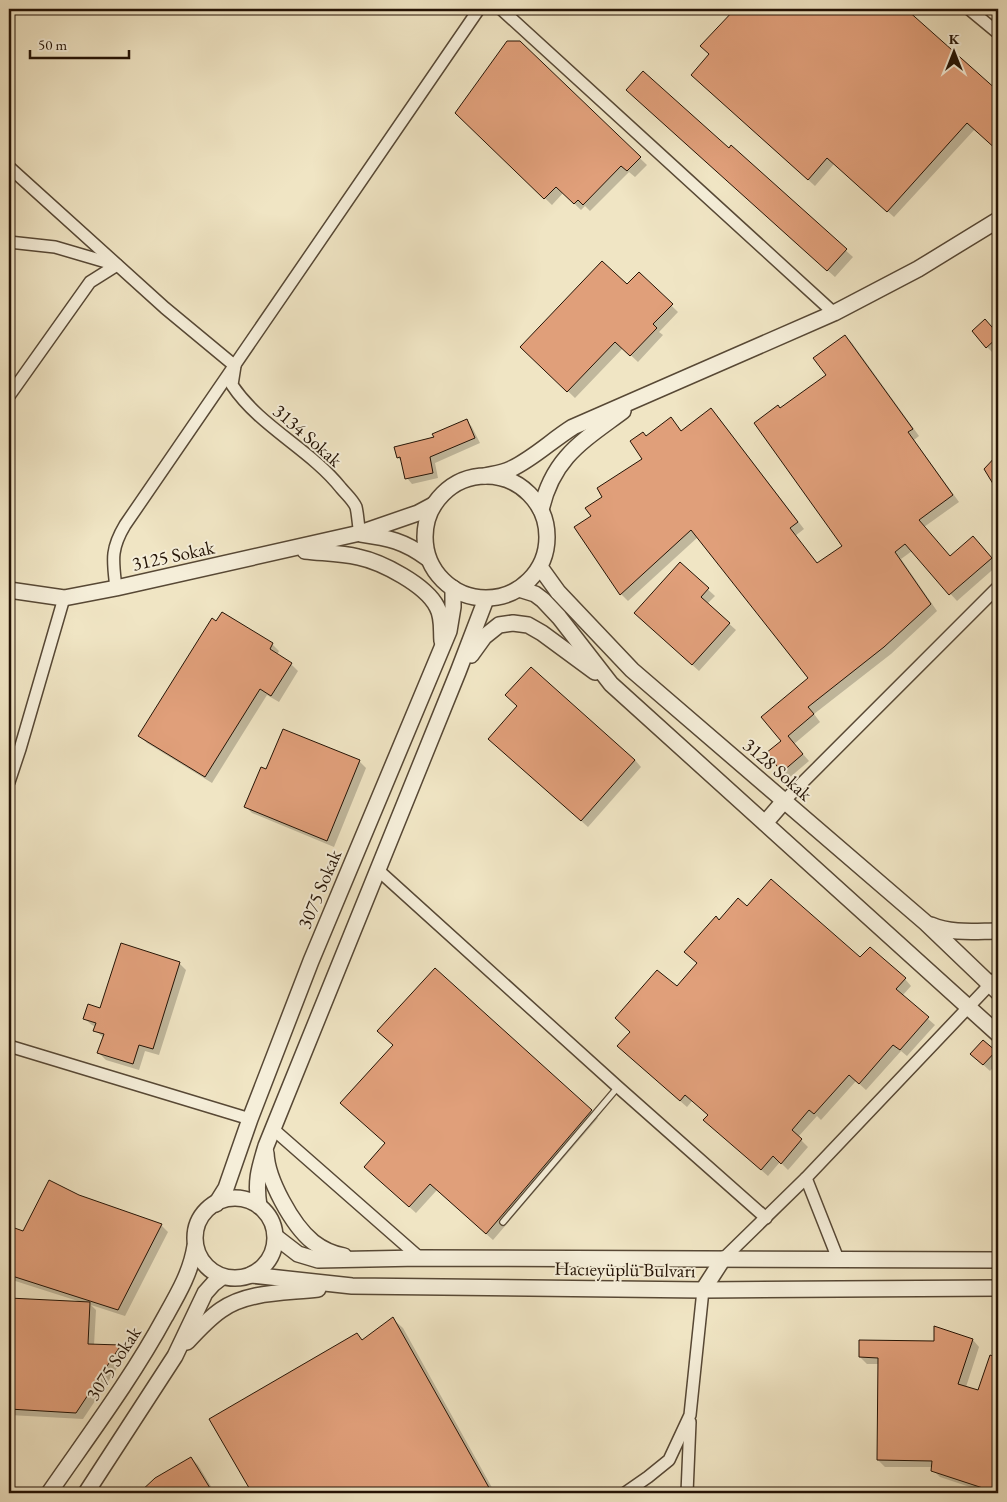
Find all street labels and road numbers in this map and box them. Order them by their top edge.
street label: 3134 Sokak [268,399,348,473]
street label: 3125 Sokak [130,534,218,576]
street label: 3128 Sokak [738,733,818,807]
street label: 3075 Sokak [292,845,348,933]
street label: Hacıeyüplü Bulvarı [554,1256,696,1283]
street label: 3075 Sokak [80,1320,147,1405]

